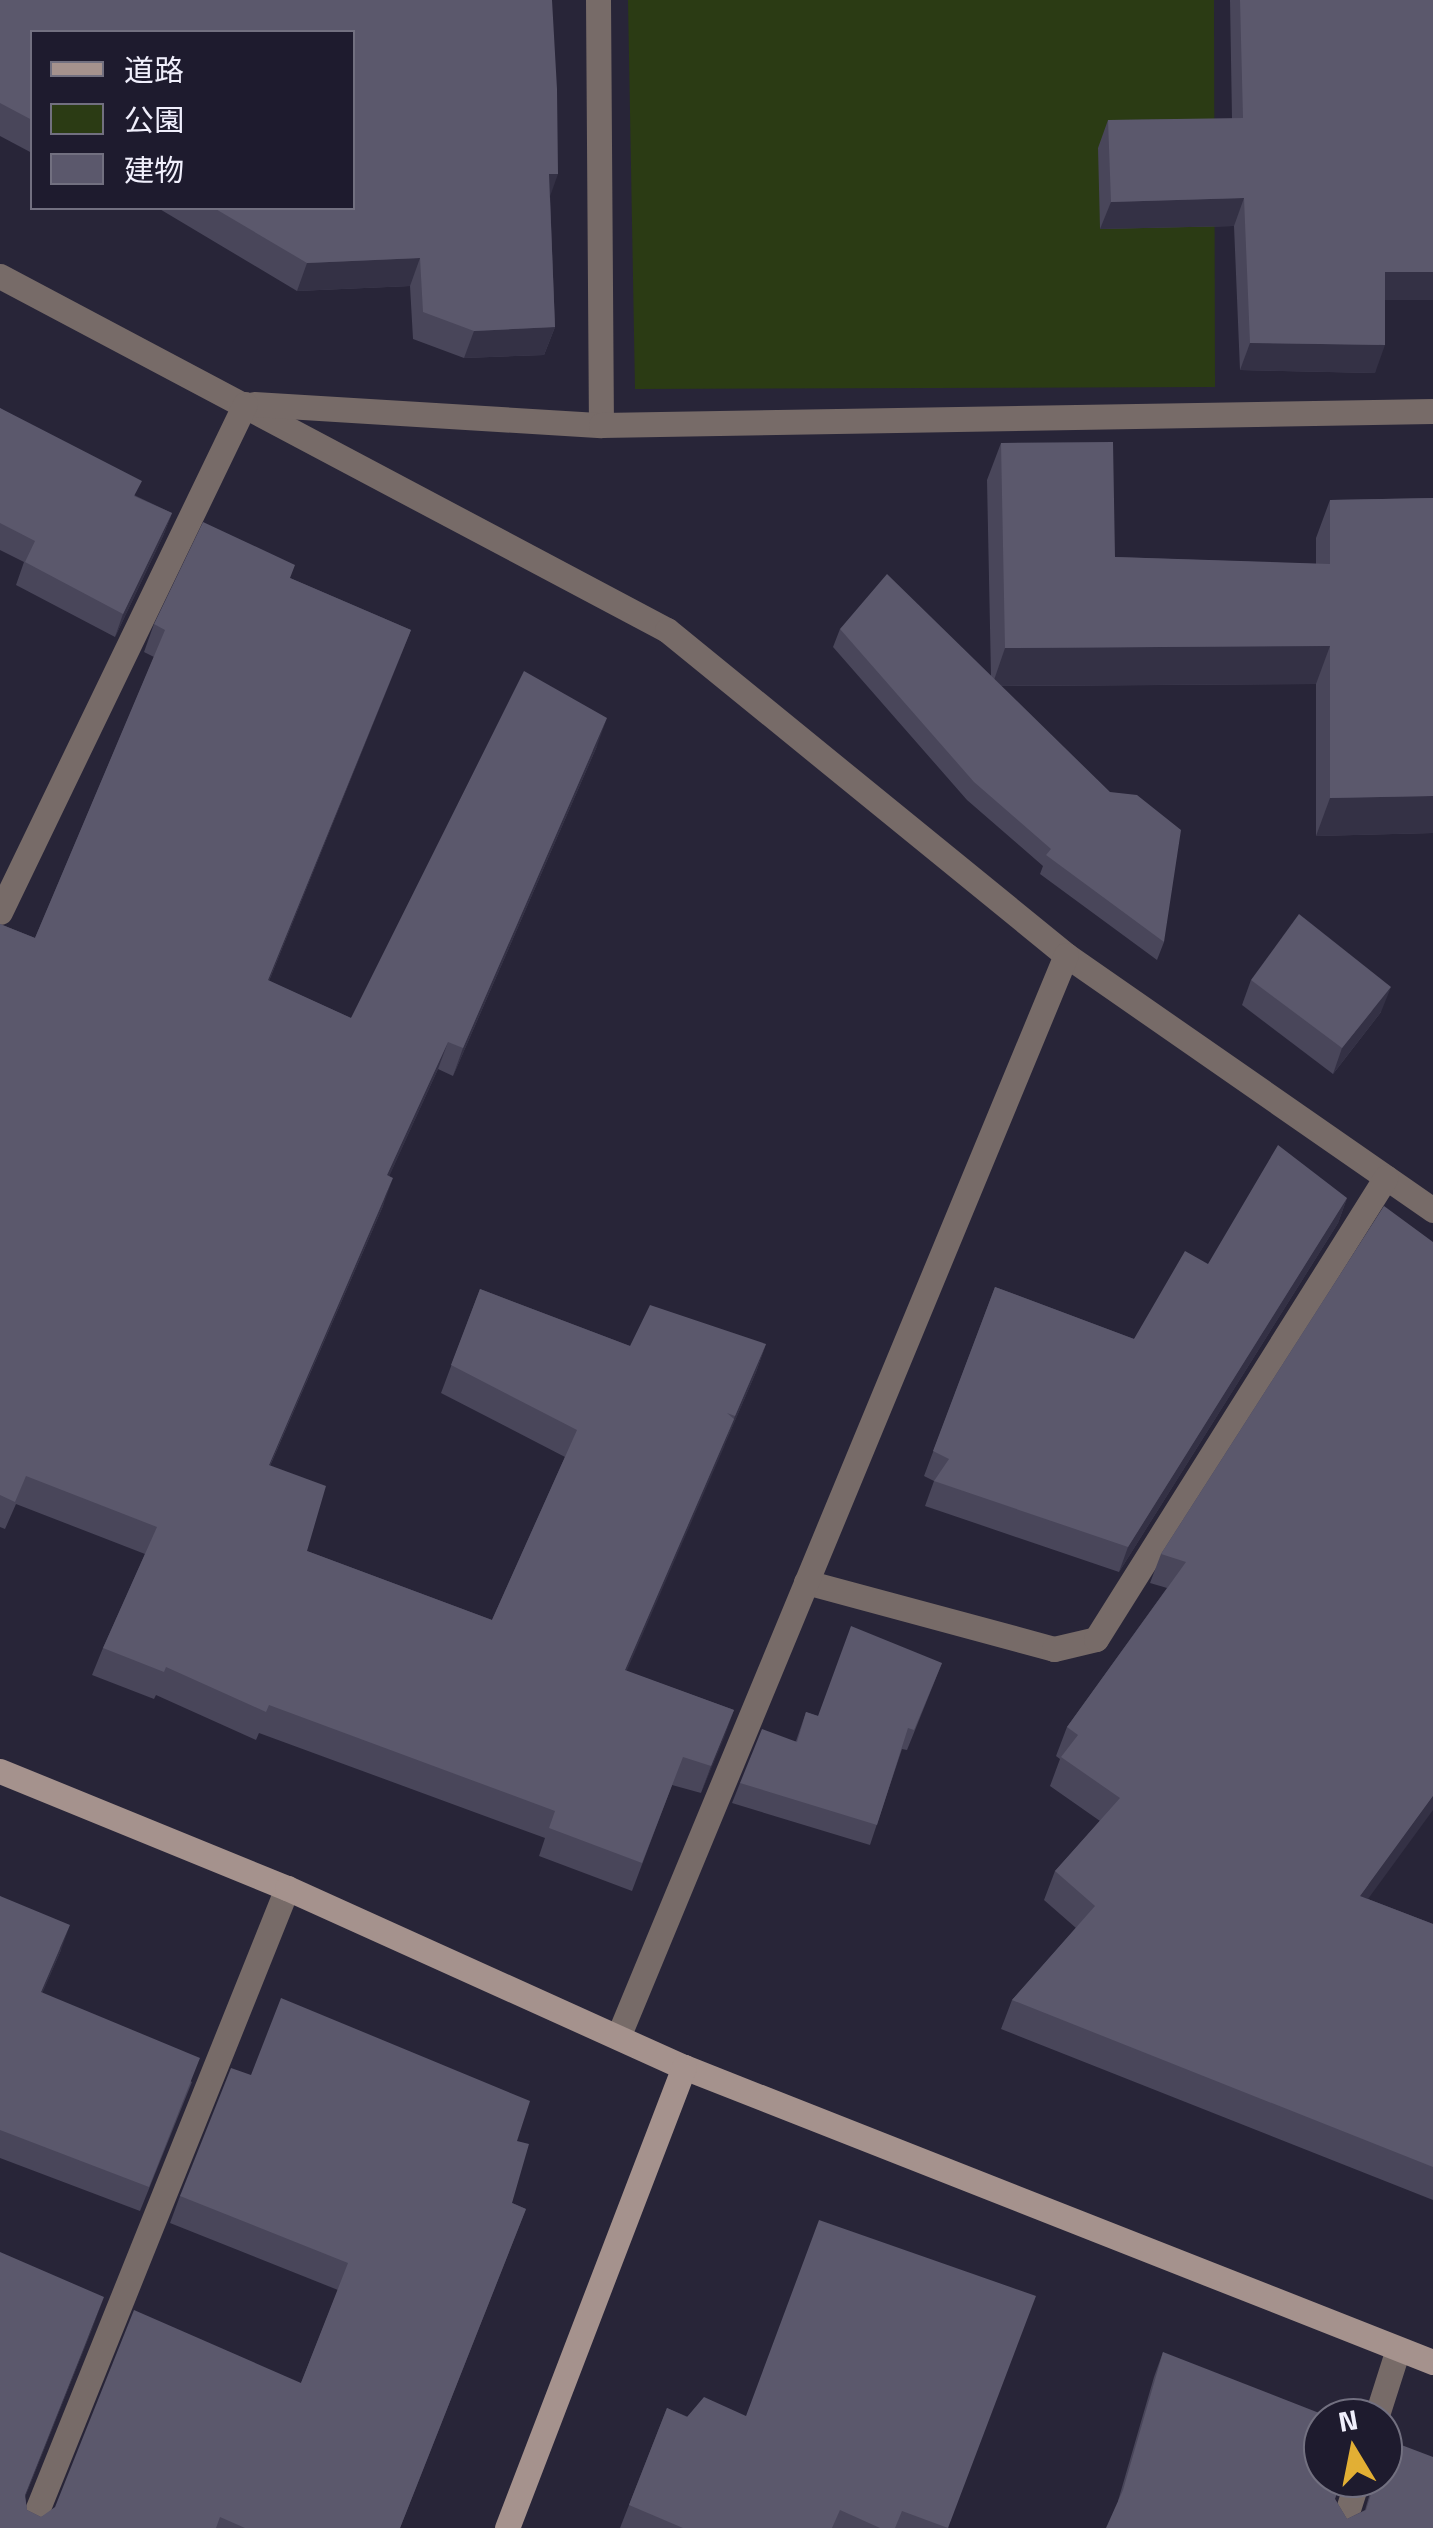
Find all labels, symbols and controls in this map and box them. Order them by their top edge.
legend [30,30,355,210]
text: 道路 [124,47,184,93]
text: 公園 [124,97,184,143]
text: 建物 [124,147,184,193]
text: N [1335,2397,1361,2443]
north arrow [1303,2398,1403,2498]

